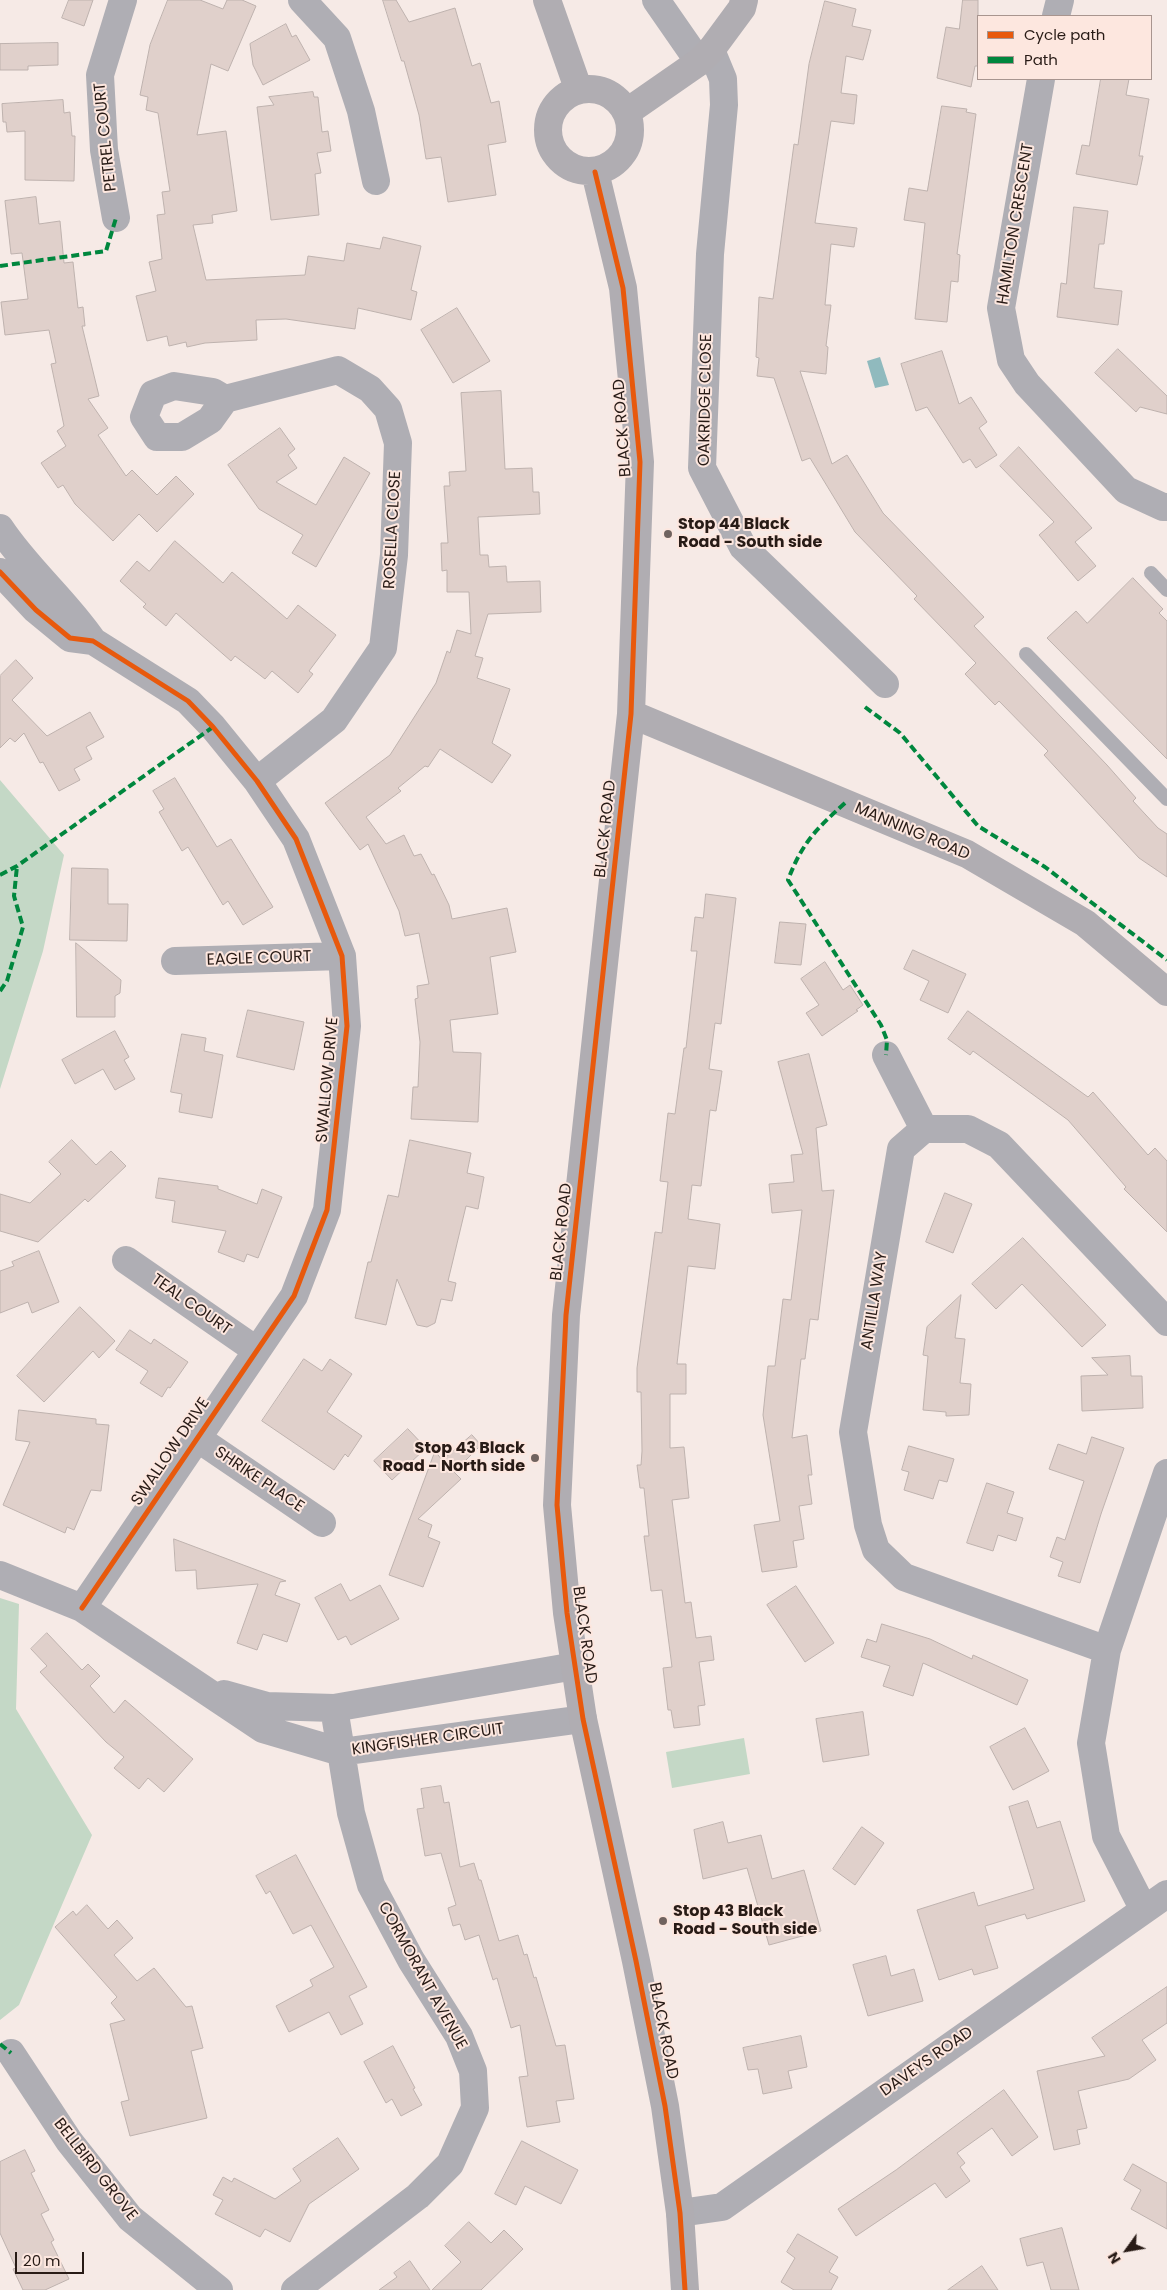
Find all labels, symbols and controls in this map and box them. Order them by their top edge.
legend [977,15,1152,80]
text: Cycle path [1024,24,1105,45]
text: Path [1024,49,1058,70]
street label: PETREL COURT [91,82,121,192]
street label: HAMILTON CRESCENT [994,142,1038,306]
street label: OAKRIDGE CLOSE [695,334,717,466]
street label: BLACK ROAD [610,378,636,478]
street label: ROSELLA CLOSE [380,470,406,590]
place label: Stop 44 Black Road - South side [678,515,822,553]
marker: Stop 44 Black Road - South side [662,528,674,540]
street label: BLACK ROAD [591,779,621,879]
street label: MANNING ROAD [851,799,973,865]
street label: EAGLE COURT [206,948,312,970]
street label: SWALLOW DRIVE [313,1016,343,1144]
street label: BLACK ROAD [547,1182,577,1282]
street label: ANTILLA WAY [858,1250,892,1352]
street label: TEAL COURT [147,1270,235,1340]
street label: SWALLOW DRIVE [128,1394,214,1510]
place label: Stop 43 Black Road - North side [382,1439,525,1477]
street label: SHRIKE PLACE [211,1443,307,1517]
marker: Stop 43 Black Road - North side [529,1452,541,1464]
street label: BLACK ROAD [568,1585,600,1685]
street label: KINGFISHER CIRCUIT [351,1720,505,1760]
street label: CORMORANT AVENUE [373,1899,471,2053]
place label: Stop 43 Black Road - South side [673,1902,817,1940]
marker: Stop 43 Black Road - South side [657,1915,669,1927]
street label: BLACK ROAD [644,1981,682,2081]
street label: DAVEYS ROAD [877,2023,977,2101]
street label: BELLBIRD GROVE [49,2115,141,2225]
north arrow [1102,2225,1152,2275]
scale bar [18,2242,86,2274]
text: N [1103,2248,1126,2268]
text: 20 m [23,2250,61,2271]

